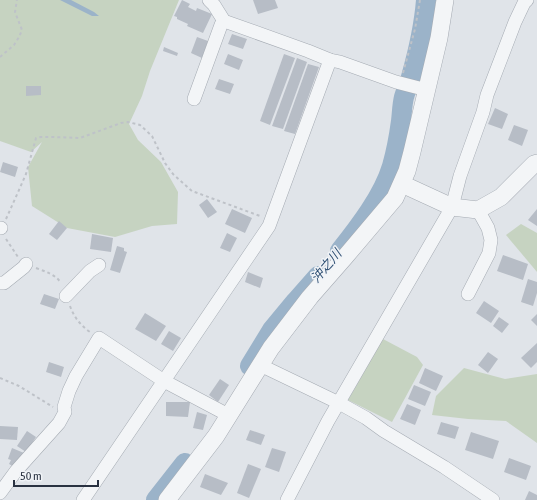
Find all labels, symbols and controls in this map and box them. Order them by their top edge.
water label: 沖之川 [308,245,346,286]
scale bar [14,462,98,488]
text: 50 m [20,469,42,483]

